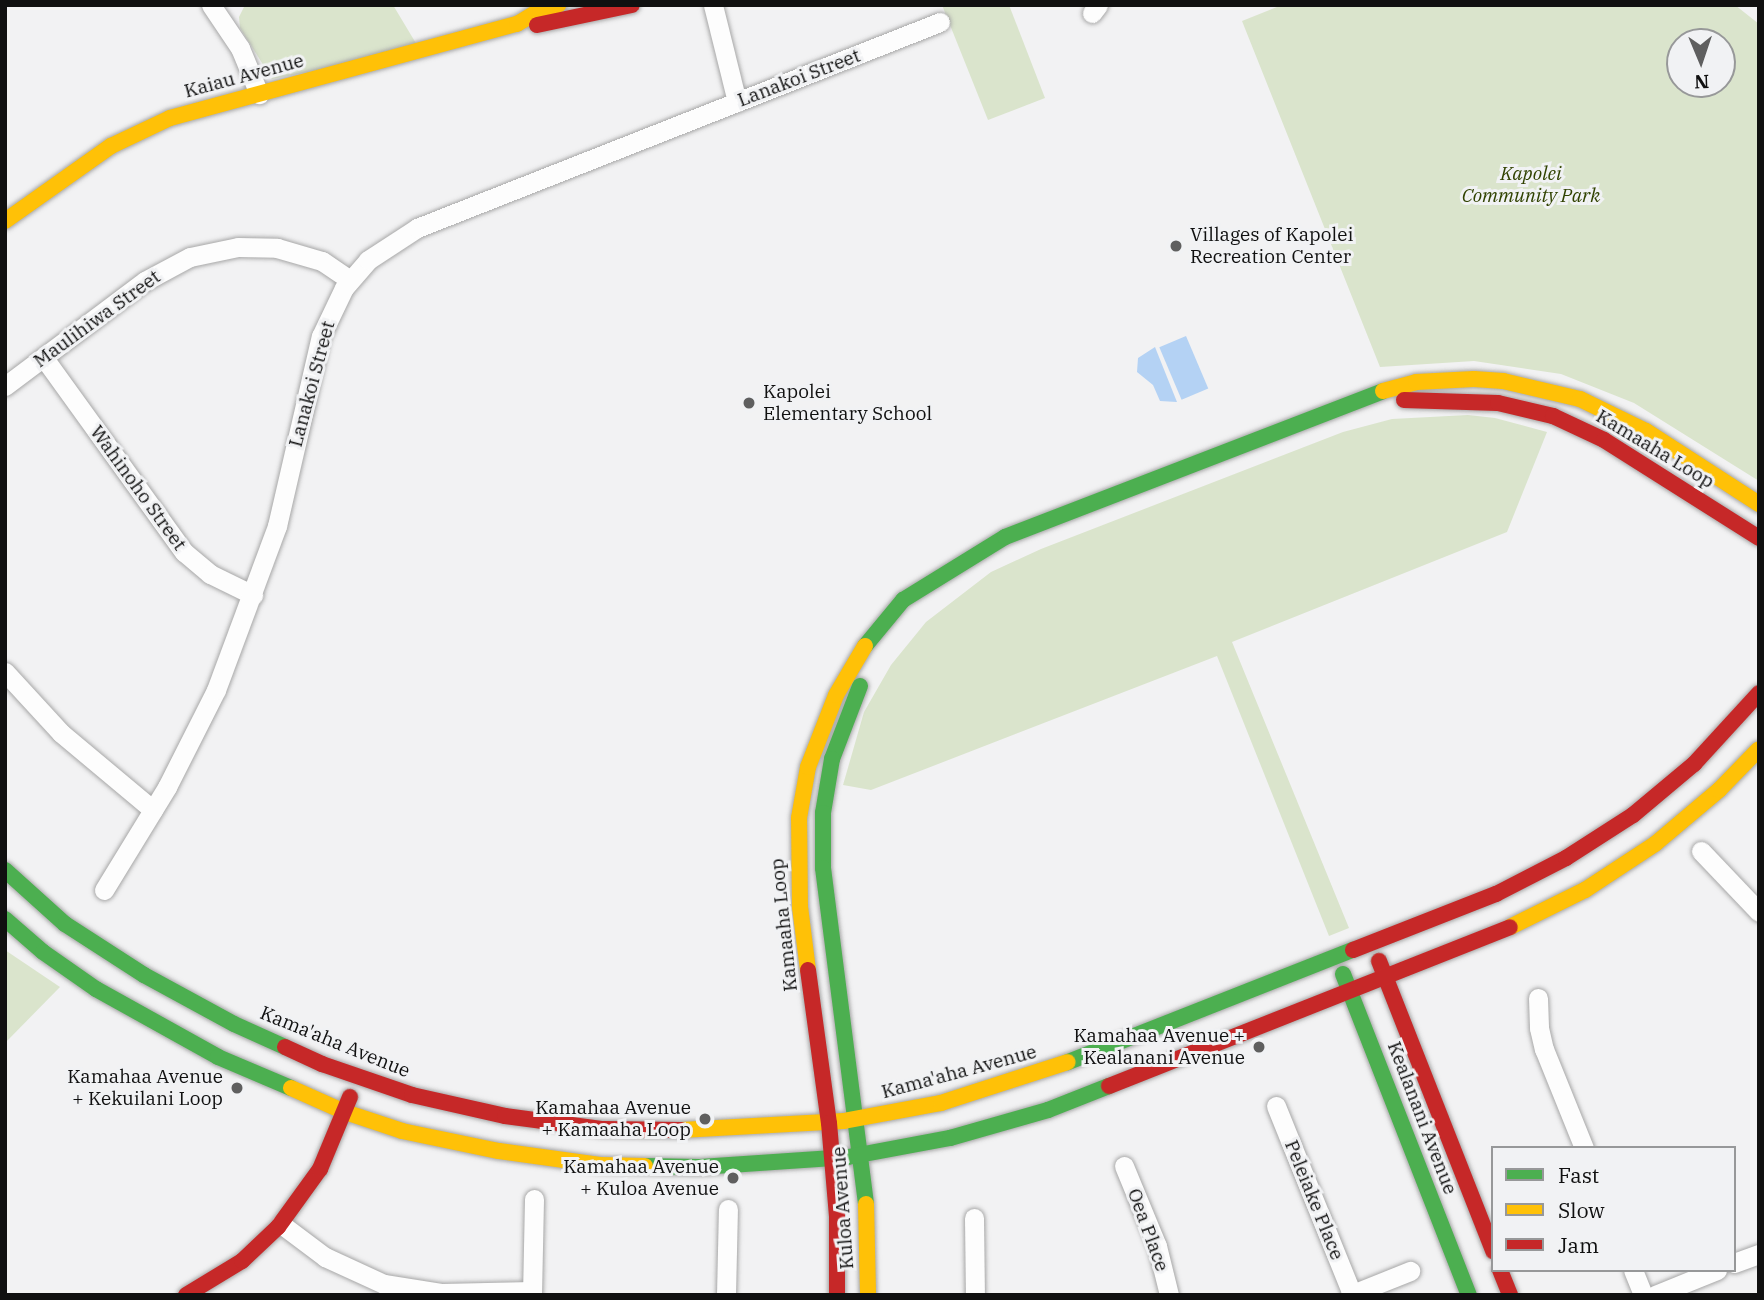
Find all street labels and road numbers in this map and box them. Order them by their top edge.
street label: Lanakoi Street [734,44,864,112]
street label: Kaiau Avenue [182,49,306,103]
street label: Maulihiwa Street [29,265,165,373]
street label: Lanakoi Street [284,319,340,449]
street label: Kamaaha Loop [1592,405,1718,493]
street label: Wahinoho Street [85,421,191,555]
street label: Kamaaha Loop [766,857,802,993]
street label: Kama'aha Avenue [257,1002,413,1082]
street label: Kealanani Avenue [1382,1038,1462,1198]
street label: Kama'aha Avenue [879,1040,1039,1104]
street label: Peleiake Place [1280,1137,1348,1263]
street label: Kuloa Avenue [827,1146,859,1270]
street label: Oea Place [1122,1185,1174,1275]

